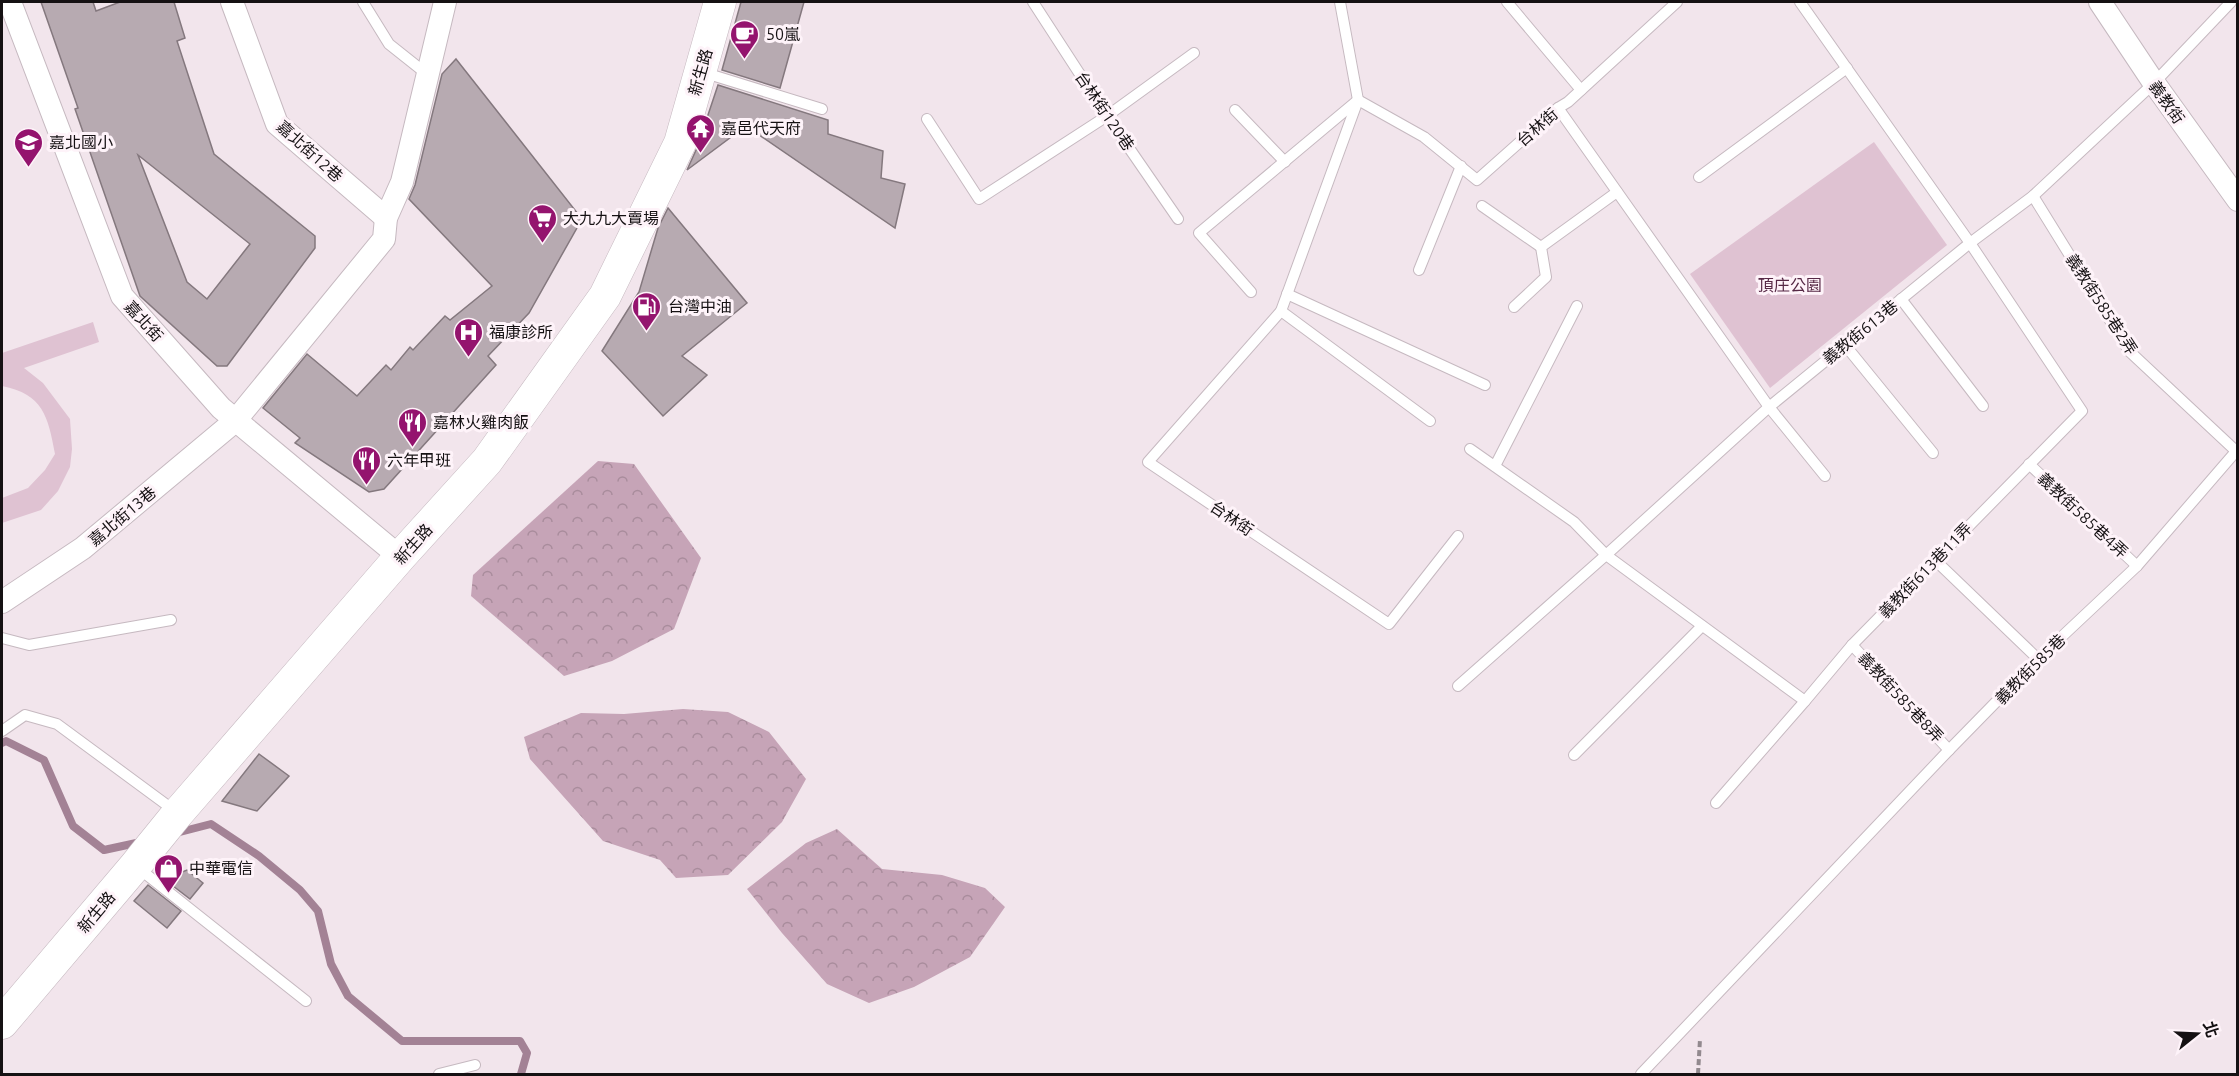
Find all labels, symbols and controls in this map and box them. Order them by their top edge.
cafe icon: 50嵐 [729,18,761,60]
place label: 50嵐 [766,25,800,43]
street label: 新生路 [685,46,715,98]
street label: 台林街120巷 [1072,68,1138,154]
street label: 義教街 [2146,77,2188,127]
street label: 台林街 [1513,104,1561,150]
temple icon: 嘉邑代天府 [684,112,716,154]
street label: 嘉北街12巷 [273,117,347,185]
place label: 嘉邑代天府 [721,119,801,137]
school or university icon: 嘉北國小 [12,126,44,168]
place label: 嘉北國小 [49,133,113,151]
supermarket icon: 大九九大賣場 [526,202,558,244]
place label: 大九九大賣場 [563,209,659,227]
street label: 義教街585巷2弄 [2063,250,2141,358]
park label: 頂庄公園 [1758,276,1822,294]
fuel station icon: 台灣中油 [631,290,663,332]
street label: 義教街613巷 [1819,296,1901,368]
street label: 嘉北街 [121,297,167,345]
place label: 台灣中油 [668,297,732,315]
hospital icon: 福康診所 [452,316,484,358]
place label: 福康診所 [489,323,553,341]
restaurant icon: 嘉林火雞肉飯 [396,406,428,448]
place label: 嘉林火雞肉飯 [433,413,529,431]
restaurant icon: 六年甲班 [350,444,382,486]
place label: 六年甲班 [387,451,451,469]
street label: 義教街585巷4弄 [2034,469,2132,561]
street label: 嘉北街13巷 [85,483,159,549]
street label: 台林街 [1207,497,1257,539]
street label: 義教街613巷11弄 [1875,519,1975,621]
street label: 新生路 [390,520,436,568]
street label: 義教街585巷 [1991,630,2069,708]
street label: 義教街585巷8弄 [1855,648,1947,746]
shop icon: 中華電信 [152,852,184,894]
place label: 中華電信 [189,859,253,877]
street label: 新生路 [74,888,118,936]
north arrow [2167,1004,2227,1064]
text: 北 [2200,1019,2222,1040]

